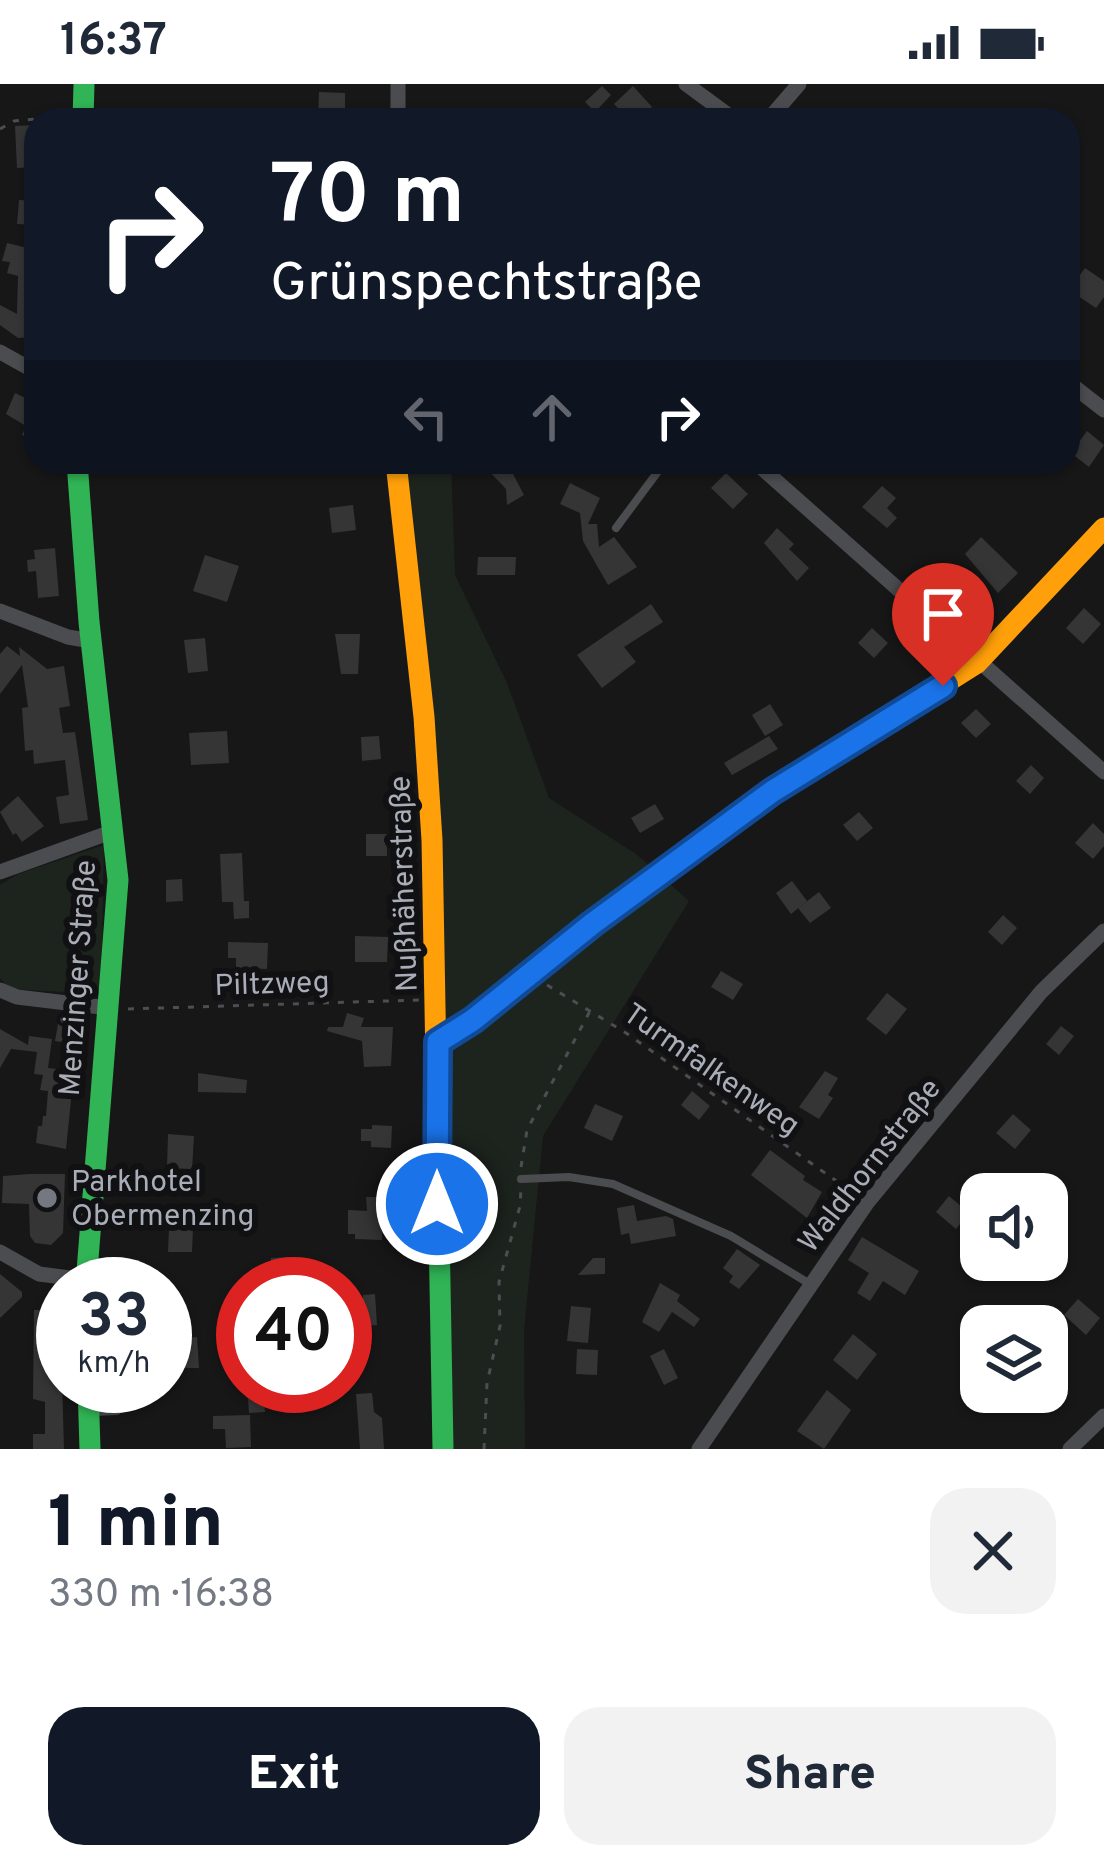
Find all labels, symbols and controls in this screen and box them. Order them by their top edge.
text: 16:37 [60,14,167,71]
text: 70 m [270,147,465,253]
icon: right [72,156,228,312]
text: Grünspechtstraße [270,251,702,320]
icon: left [393,384,459,450]
icon: ahead [519,384,585,450]
icon: right [645,384,711,450]
pin [892,563,994,686]
icon: arrive [910,581,976,647]
street label: Nußhäherstraße [383,775,428,993]
street label: Menzinger Straße [53,859,106,1098]
street label: Piltzweg [214,965,330,1006]
street label: Turmfalkenweg [615,997,806,1145]
street label: Waldhornstraße [792,1072,950,1261]
position arrow [374,1141,500,1267]
place label: Parkhotel Obermenzing [71,1165,254,1236]
map controls [960,1173,1068,1413]
button: sound [960,1173,1068,1281]
marker: Parkhotel Obermenzing [34,1185,60,1211]
speed limit sign: 40 [216,1257,372,1413]
text: 33 [78,1282,150,1358]
button: layers [960,1305,1068,1413]
text: km/h [78,1346,150,1383]
text: 1 min [48,1481,224,1573]
button: close [930,1488,1056,1614]
text: 330 m · 16:38 [48,1572,274,1621]
button: Exit [48,1707,540,1845]
button: Share [564,1707,1056,1845]

